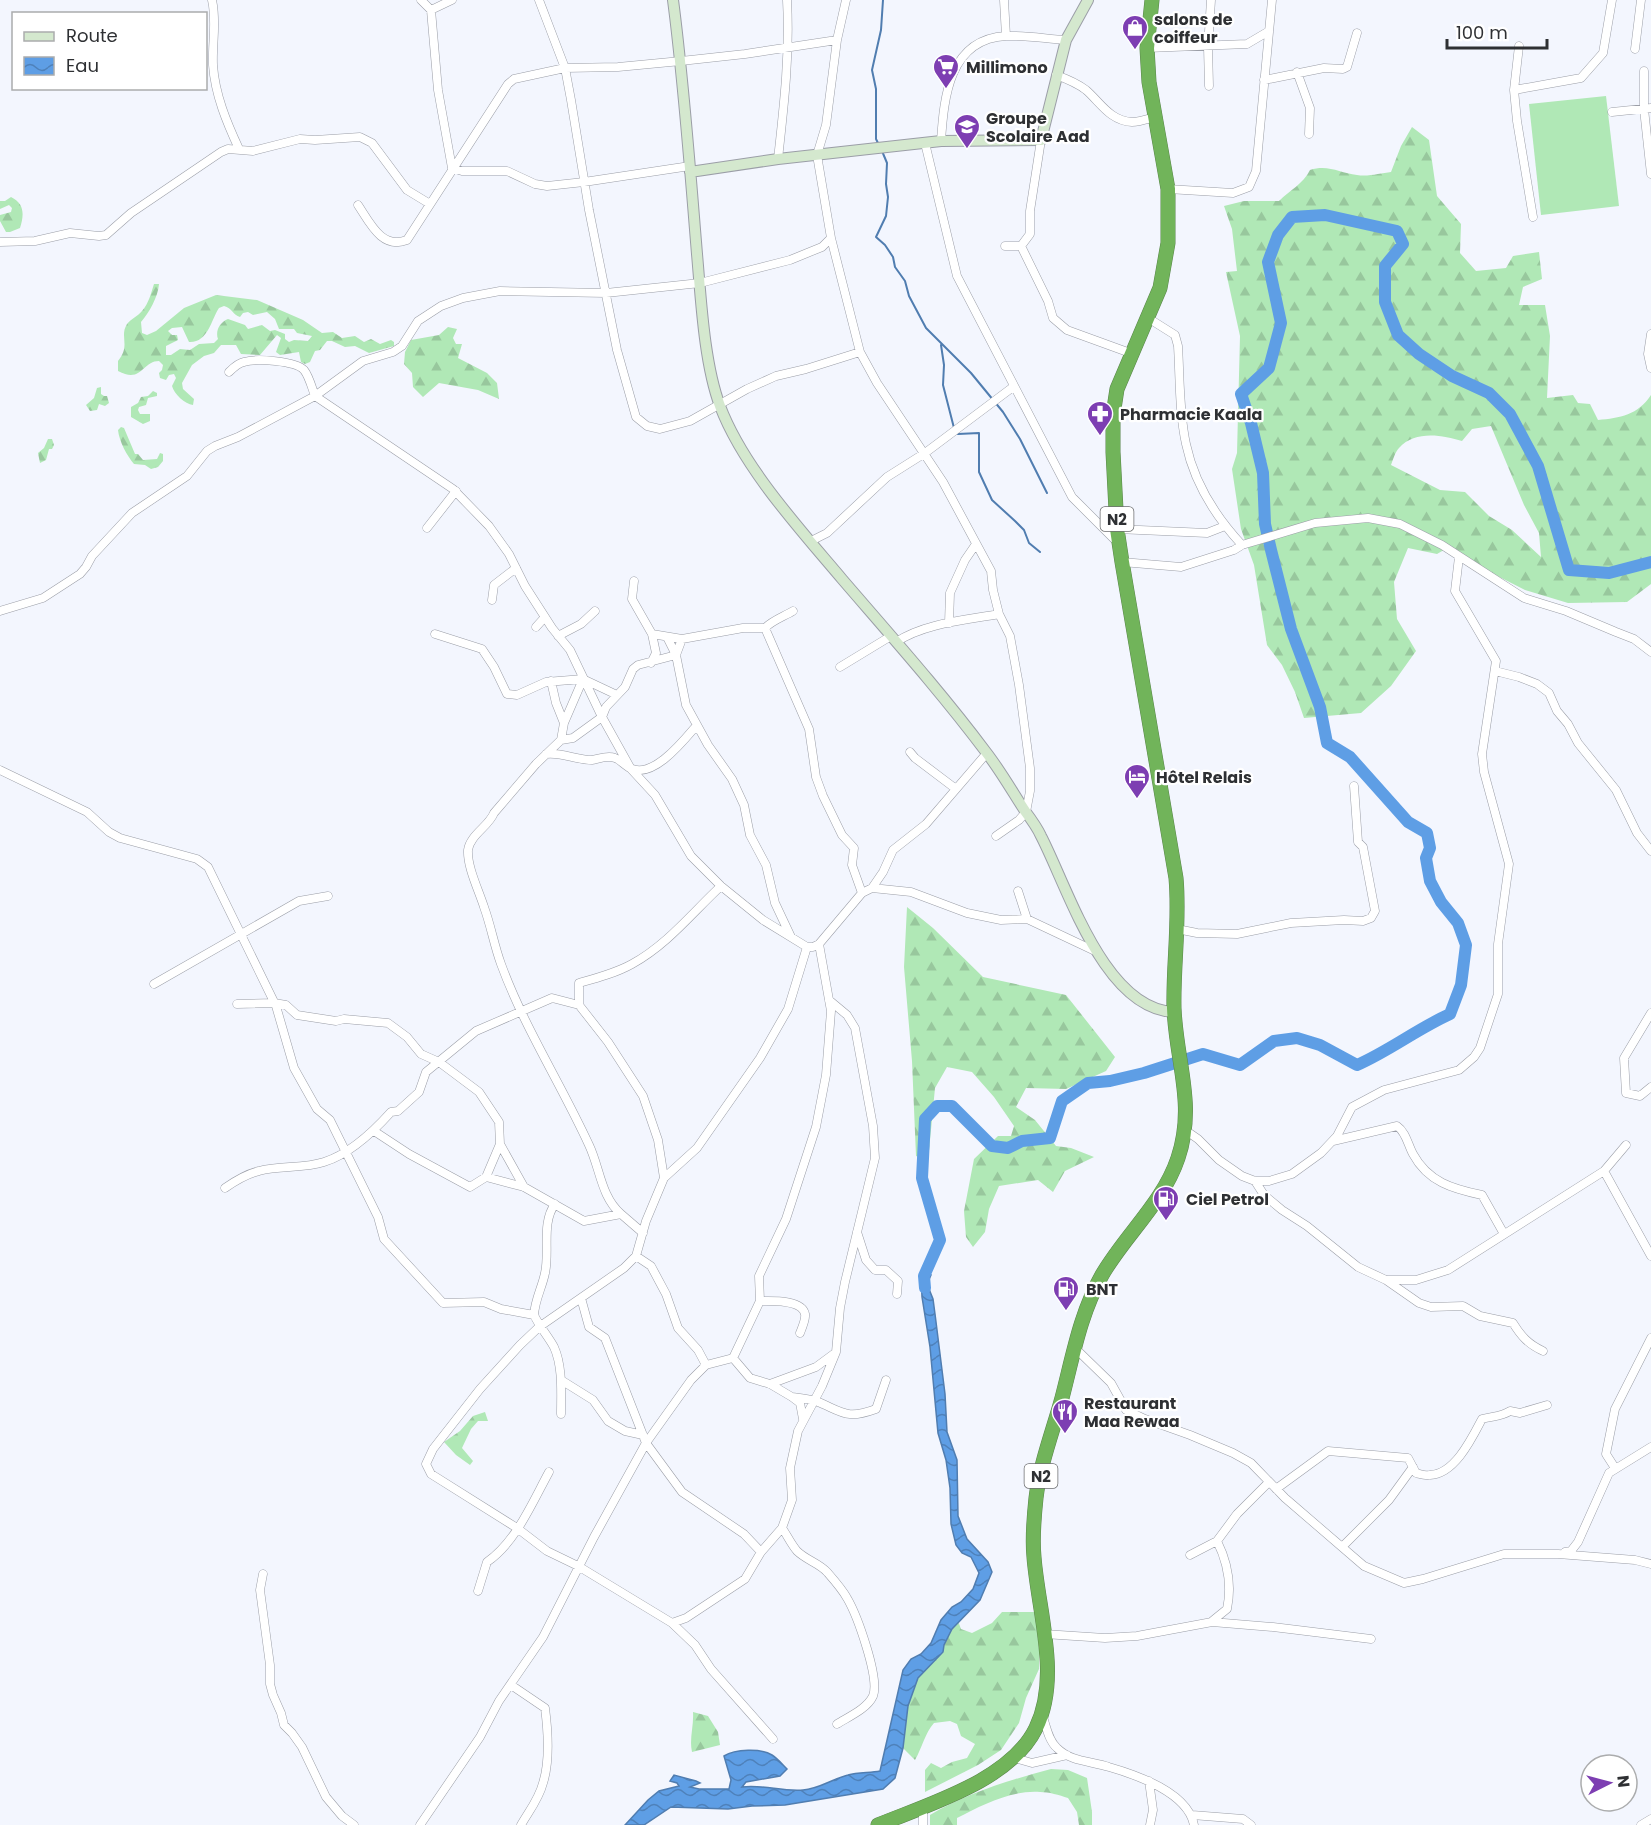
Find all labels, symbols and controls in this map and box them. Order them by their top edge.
place label: salons de coiffeur [1154,8,1233,49]
legend [12,12,207,90]
scale bar [1447,12,1548,50]
shop icon: salons de coiffeur [1120,13,1150,51]
text: 100 m [1456,20,1508,45]
text: Route [66,23,118,48]
supermarket icon: Millimono [931,52,961,90]
text: Eau [66,53,99,78]
place label: Millimono [966,56,1048,79]
place label: Groupe Scolaire Aad [986,107,1090,148]
school or university icon: Groupe Scolaire Aad [952,112,982,150]
pharmacy icon: Pharmacie Kaala [1085,399,1115,437]
place label: Pharmacie Kaala [1120,403,1262,426]
road number: N2 [1100,507,1134,531]
hotel icon: Hôtel Relais [1122,762,1152,800]
place label: Hôtel Relais [1156,766,1252,789]
fuel station icon: Ciel Petrol [1151,1184,1181,1222]
place label: Ciel Petrol [1186,1188,1269,1211]
fuel station icon: BNT [1051,1274,1081,1312]
place label: BNT [1086,1278,1119,1301]
place label: Restaurant Maa Rewaa [1084,1392,1180,1433]
restaurant icon: Restaurant Maa Rewaa [1050,1397,1080,1435]
road number: N2 [1024,1464,1058,1488]
north arrow [1579,1753,1639,1813]
text: N [1611,1774,1635,1789]

